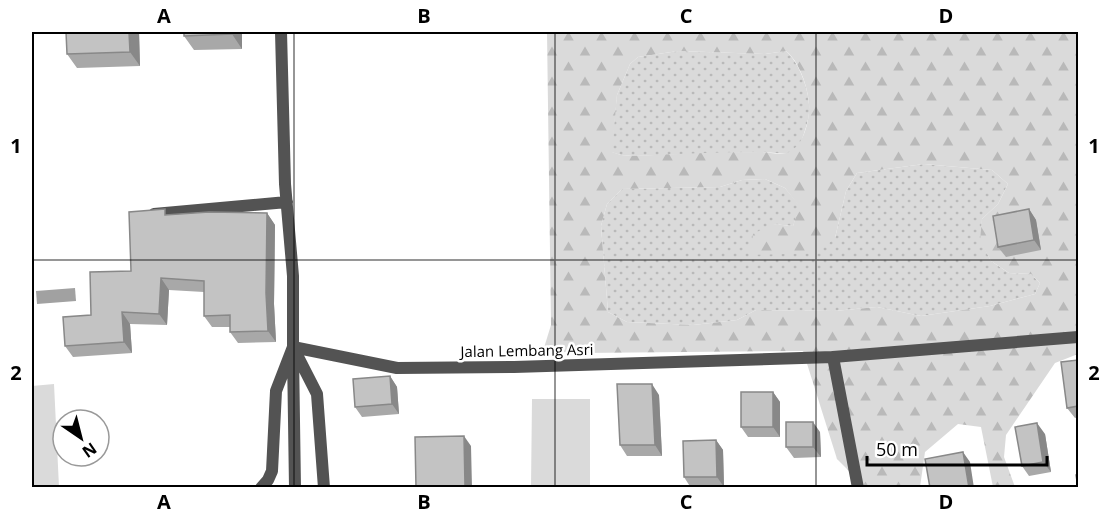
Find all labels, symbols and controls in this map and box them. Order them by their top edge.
text: A [157,2,171,29]
text: B [417,2,431,29]
text: C [680,2,693,29]
text: D [939,2,953,29]
text: 1 [10,132,22,159]
text: 1 [1088,132,1100,159]
street label: Jalan Lembang Asri [458,339,594,361]
text: 2 [10,359,22,386]
text: 2 [1088,359,1100,386]
north arrow [51,408,111,468]
scale bar [867,429,1047,467]
text: 50 m [876,437,918,461]
text: N [78,438,101,463]
text: A [157,488,171,515]
text: B [417,488,431,515]
text: C [680,488,693,515]
text: D [939,488,953,515]

